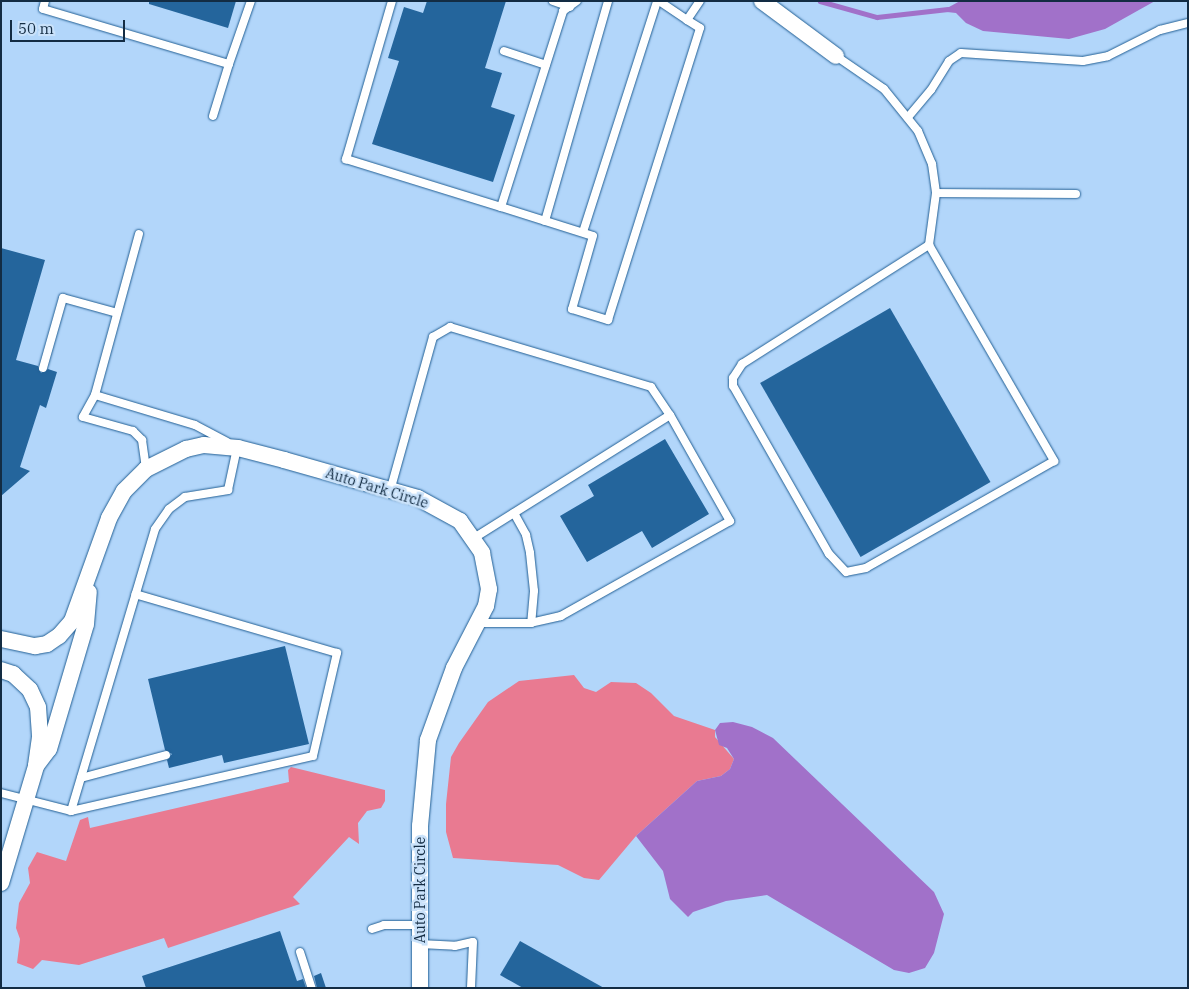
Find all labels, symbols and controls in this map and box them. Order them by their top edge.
scale bar [12,10,128,42]
text: 50 m [18,19,54,38]
street label: Auto Park Circle [324,464,430,512]
street label: Auto Park Circle [412,837,428,943]

